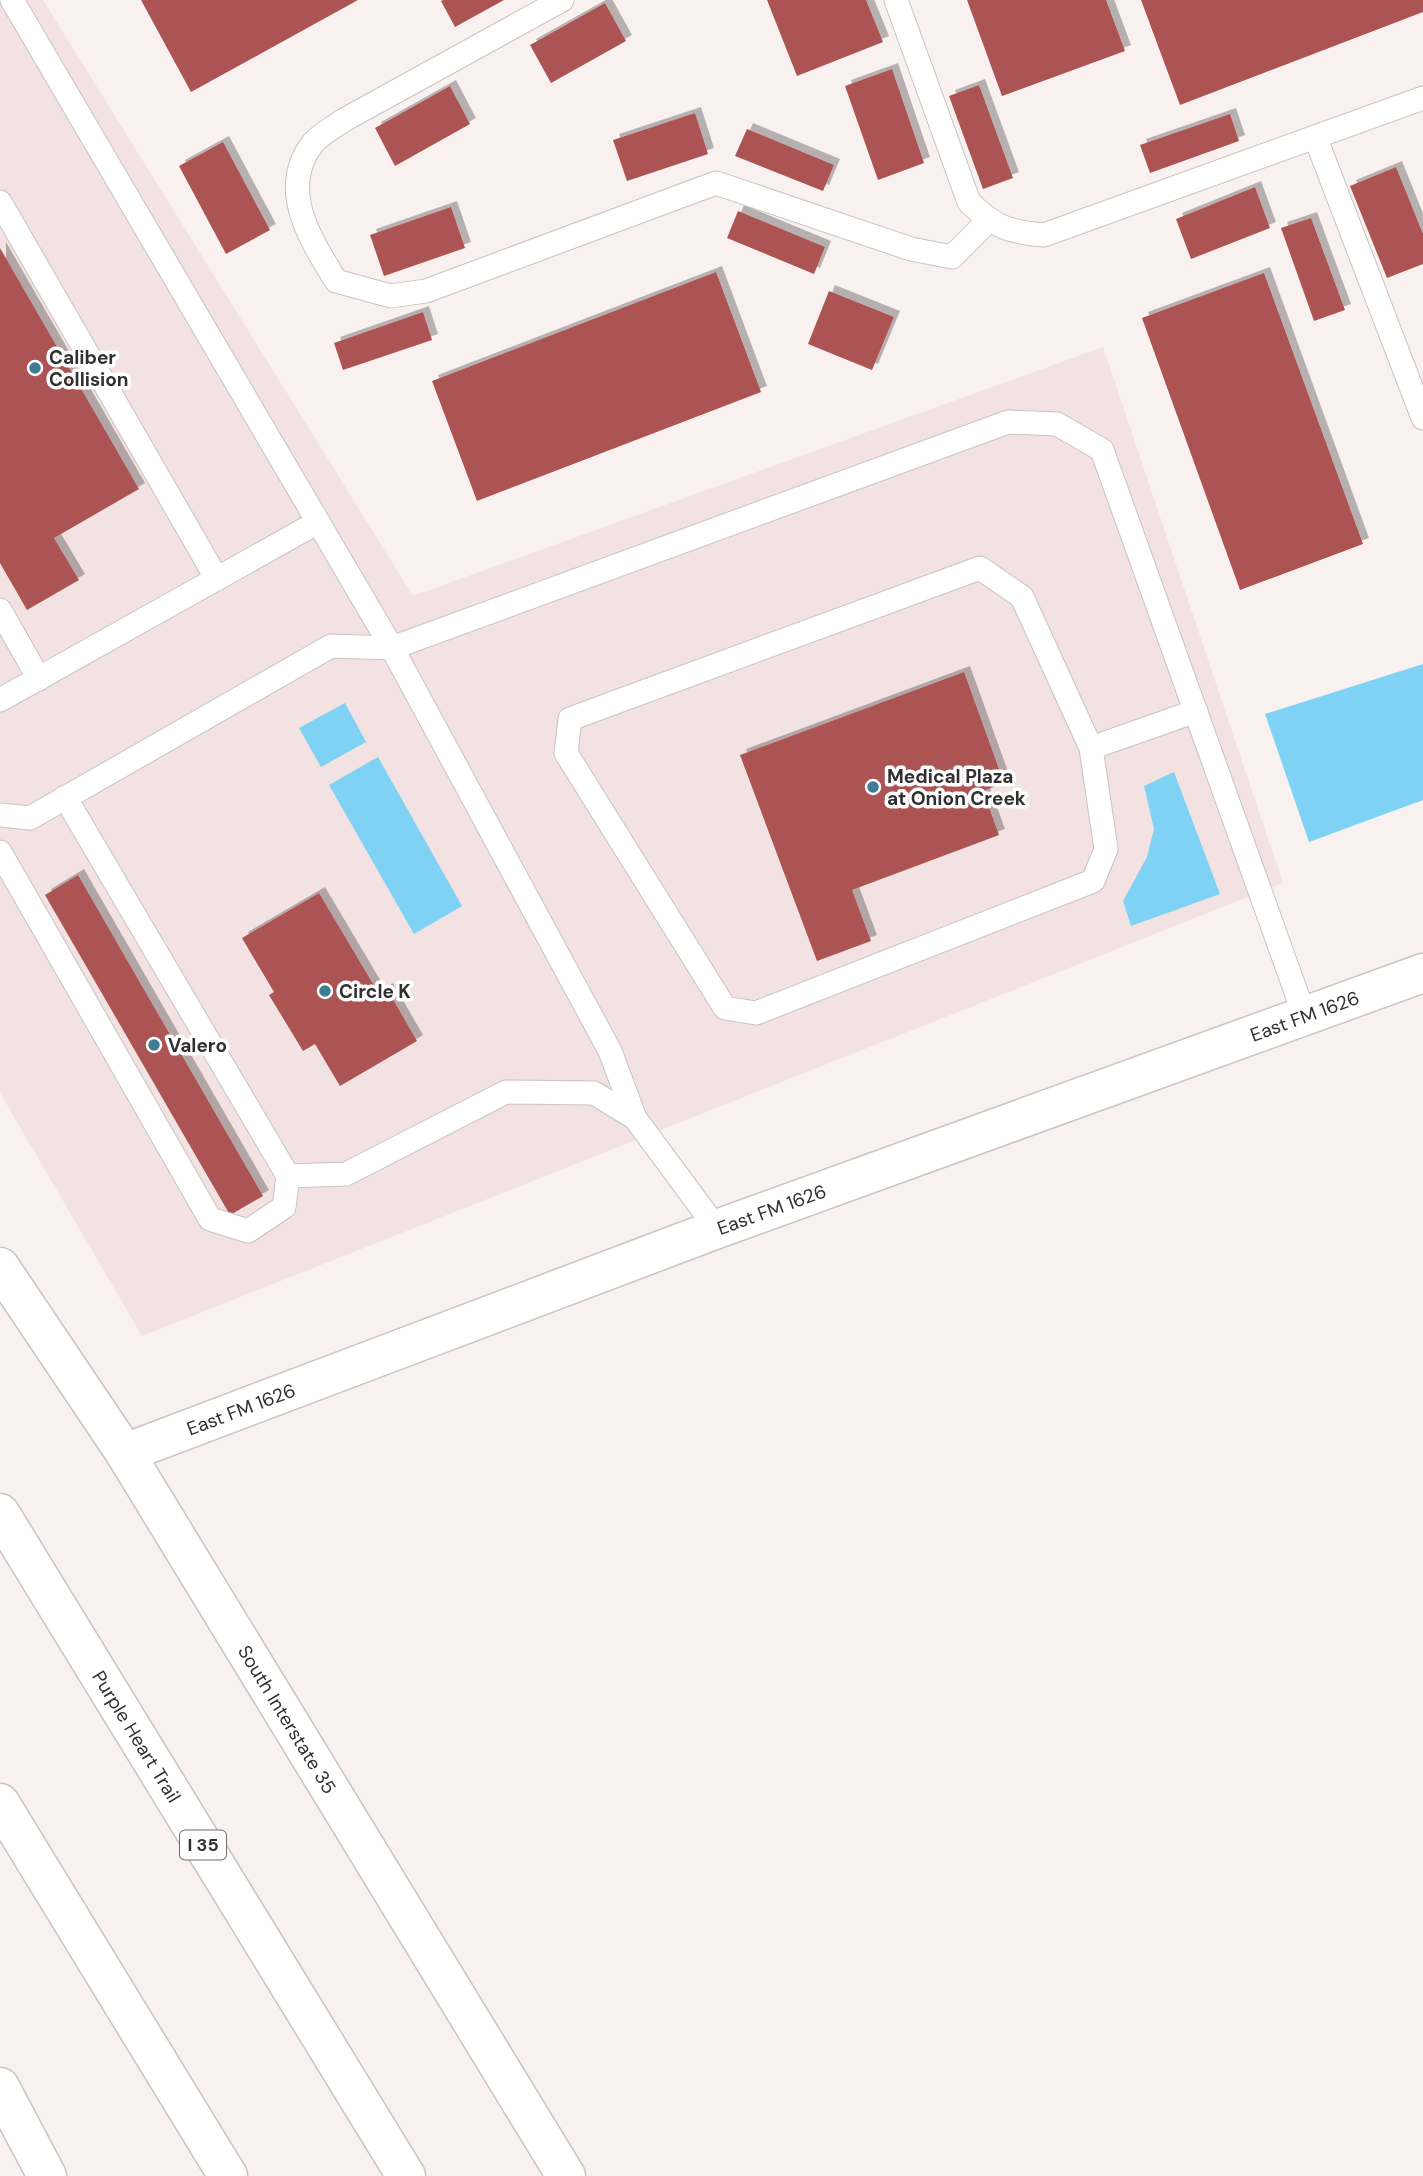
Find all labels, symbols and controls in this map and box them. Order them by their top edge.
place label: Caliber Collision [49,345,129,392]
marker: Caliber Collision [27,360,43,376]
place label: Medical Plaza at Onion Creek [887,764,1026,811]
marker: Medical Plaza at Onion Creek [865,779,881,795]
place label: Circle K [339,979,411,1004]
marker: Circle K [317,983,333,999]
street label: East FM 1626 [1247,985,1363,1048]
place label: Valero [168,1033,227,1058]
marker: Valero [146,1037,162,1053]
street label: East FM 1626 [714,1178,830,1241]
street label: East FM 1626 [183,1378,299,1441]
street label: South Interstate 35 [232,1641,342,1798]
street label: Purple Heart Trail [86,1666,186,1807]
road number: I 35 [180,1830,226,1859]

